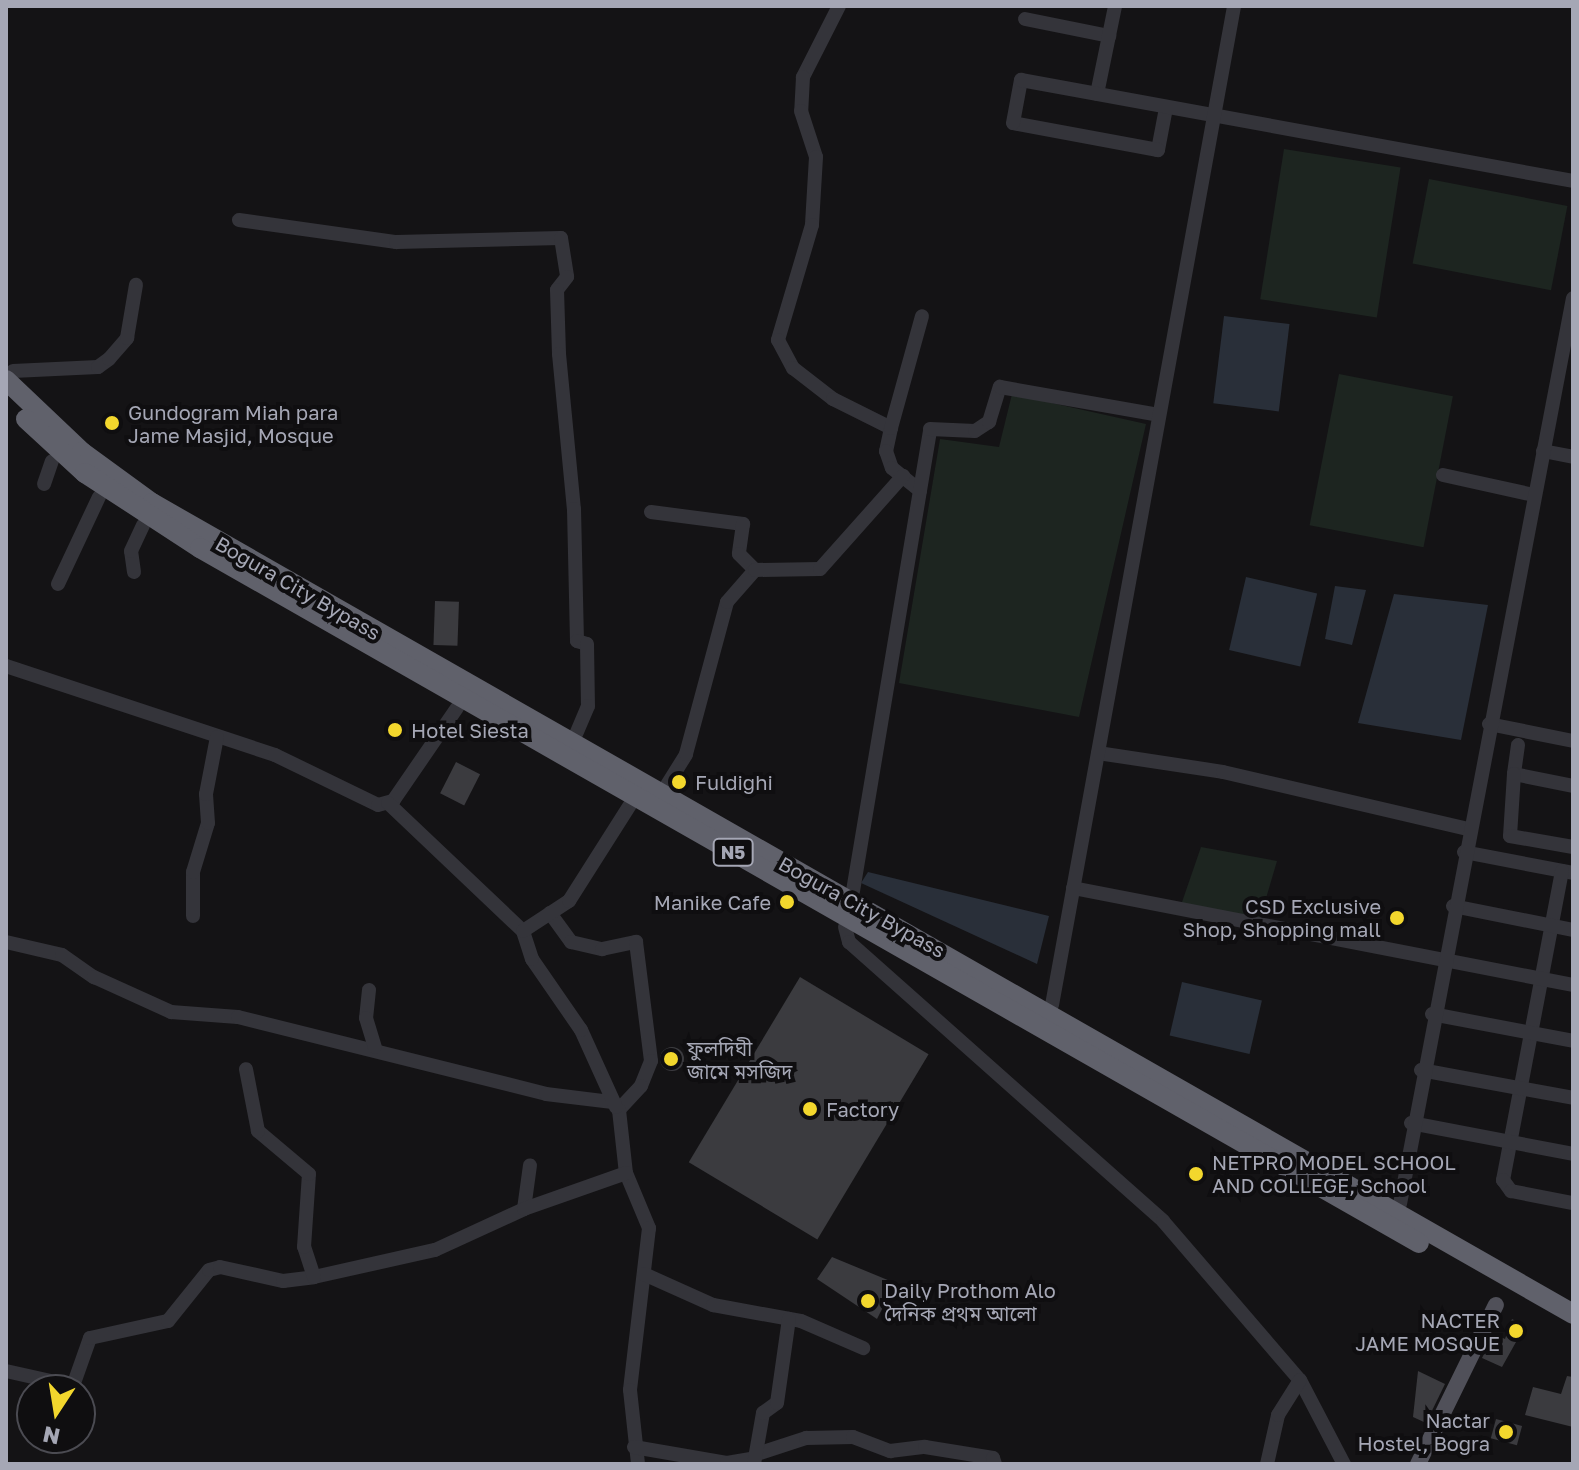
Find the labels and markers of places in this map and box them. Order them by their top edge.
place label: Gundogram Miah para Jame Masjid, Mosque [128,400,338,447]
marker: Gundogram Miah para Jame Masjid, Mosque [103,414,121,432]
place label: Hotel Siesta [411,718,529,742]
marker: Hotel Siesta [386,721,404,739]
place label: Fuldighi [695,770,773,794]
marker: Fuldighi [670,773,688,791]
place label: Manike Cafe [654,890,771,914]
marker: Manike Cafe [778,893,796,911]
place label: CSD Exclusive Shop, Shopping mall [1183,894,1381,941]
marker: CSD Exclusive Shop, Shopping mall [1388,909,1406,927]
place label: ফুলদিঘী জামে মসজিদ [687,1036,792,1083]
marker: ফুলদিঘী জামে মসজিদ [662,1050,680,1068]
place label: Factory [826,1097,899,1121]
marker: Factory [801,1100,819,1118]
place label: NETPRO MODEL SCHOOL AND COLLEGE, School [1212,1150,1456,1197]
marker: NETPRO MODEL SCHOOL AND COLLEGE, School [1187,1165,1205,1183]
place label: Daily Prothom Alo দৈনিক প্রথম আলো [884,1278,1056,1325]
marker: Daily Prothom Alo দৈনিক প্রথম আলো [859,1292,877,1310]
place label: NACTER JAME MOSQUE [1355,1308,1500,1355]
marker: NACTER JAME MOSQUE [1507,1322,1525,1340]
place label: Nactar Hostel, Bogra [1358,1408,1490,1455]
marker: Nactar Hostel, Bogra [1497,1423,1515,1441]

